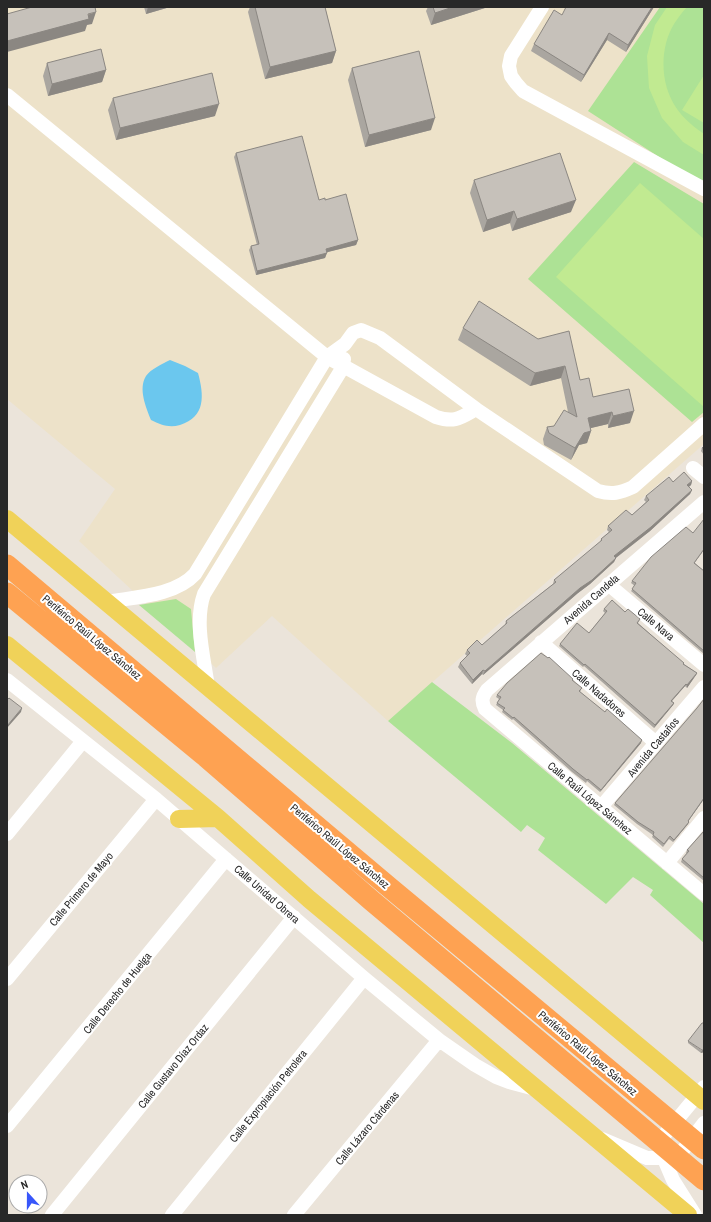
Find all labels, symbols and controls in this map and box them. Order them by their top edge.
street label: Avenida Candela [560,571,622,628]
street label: Periférico Raúl López Sánchez [40,592,145,683]
street label: Calle Nava [635,604,677,644]
street label: Calle Nadadores [569,666,629,721]
street label: Avenida Castaños [623,714,682,780]
street label: Calle Raúl López Sánchez [545,758,636,838]
street label: Periférico Raúl López Sánchez [288,801,393,892]
street label: Calle Primero de Mayo [46,849,116,929]
street label: Calle Unidad Obrera [231,862,303,926]
street label: Calle Derecho de Huelga [80,949,154,1037]
street label: Periférico Raúl López Sánchez [536,1008,641,1099]
street label: Calle Gustavo Díaz Ordaz [135,1021,212,1111]
street label: Calle Expropiación Petrolera [226,1047,310,1145]
street label: Calle Lázaro Cárdenas [332,1088,402,1168]
north arrow [8,1174,48,1214]
text: N [19,1177,30,1192]

